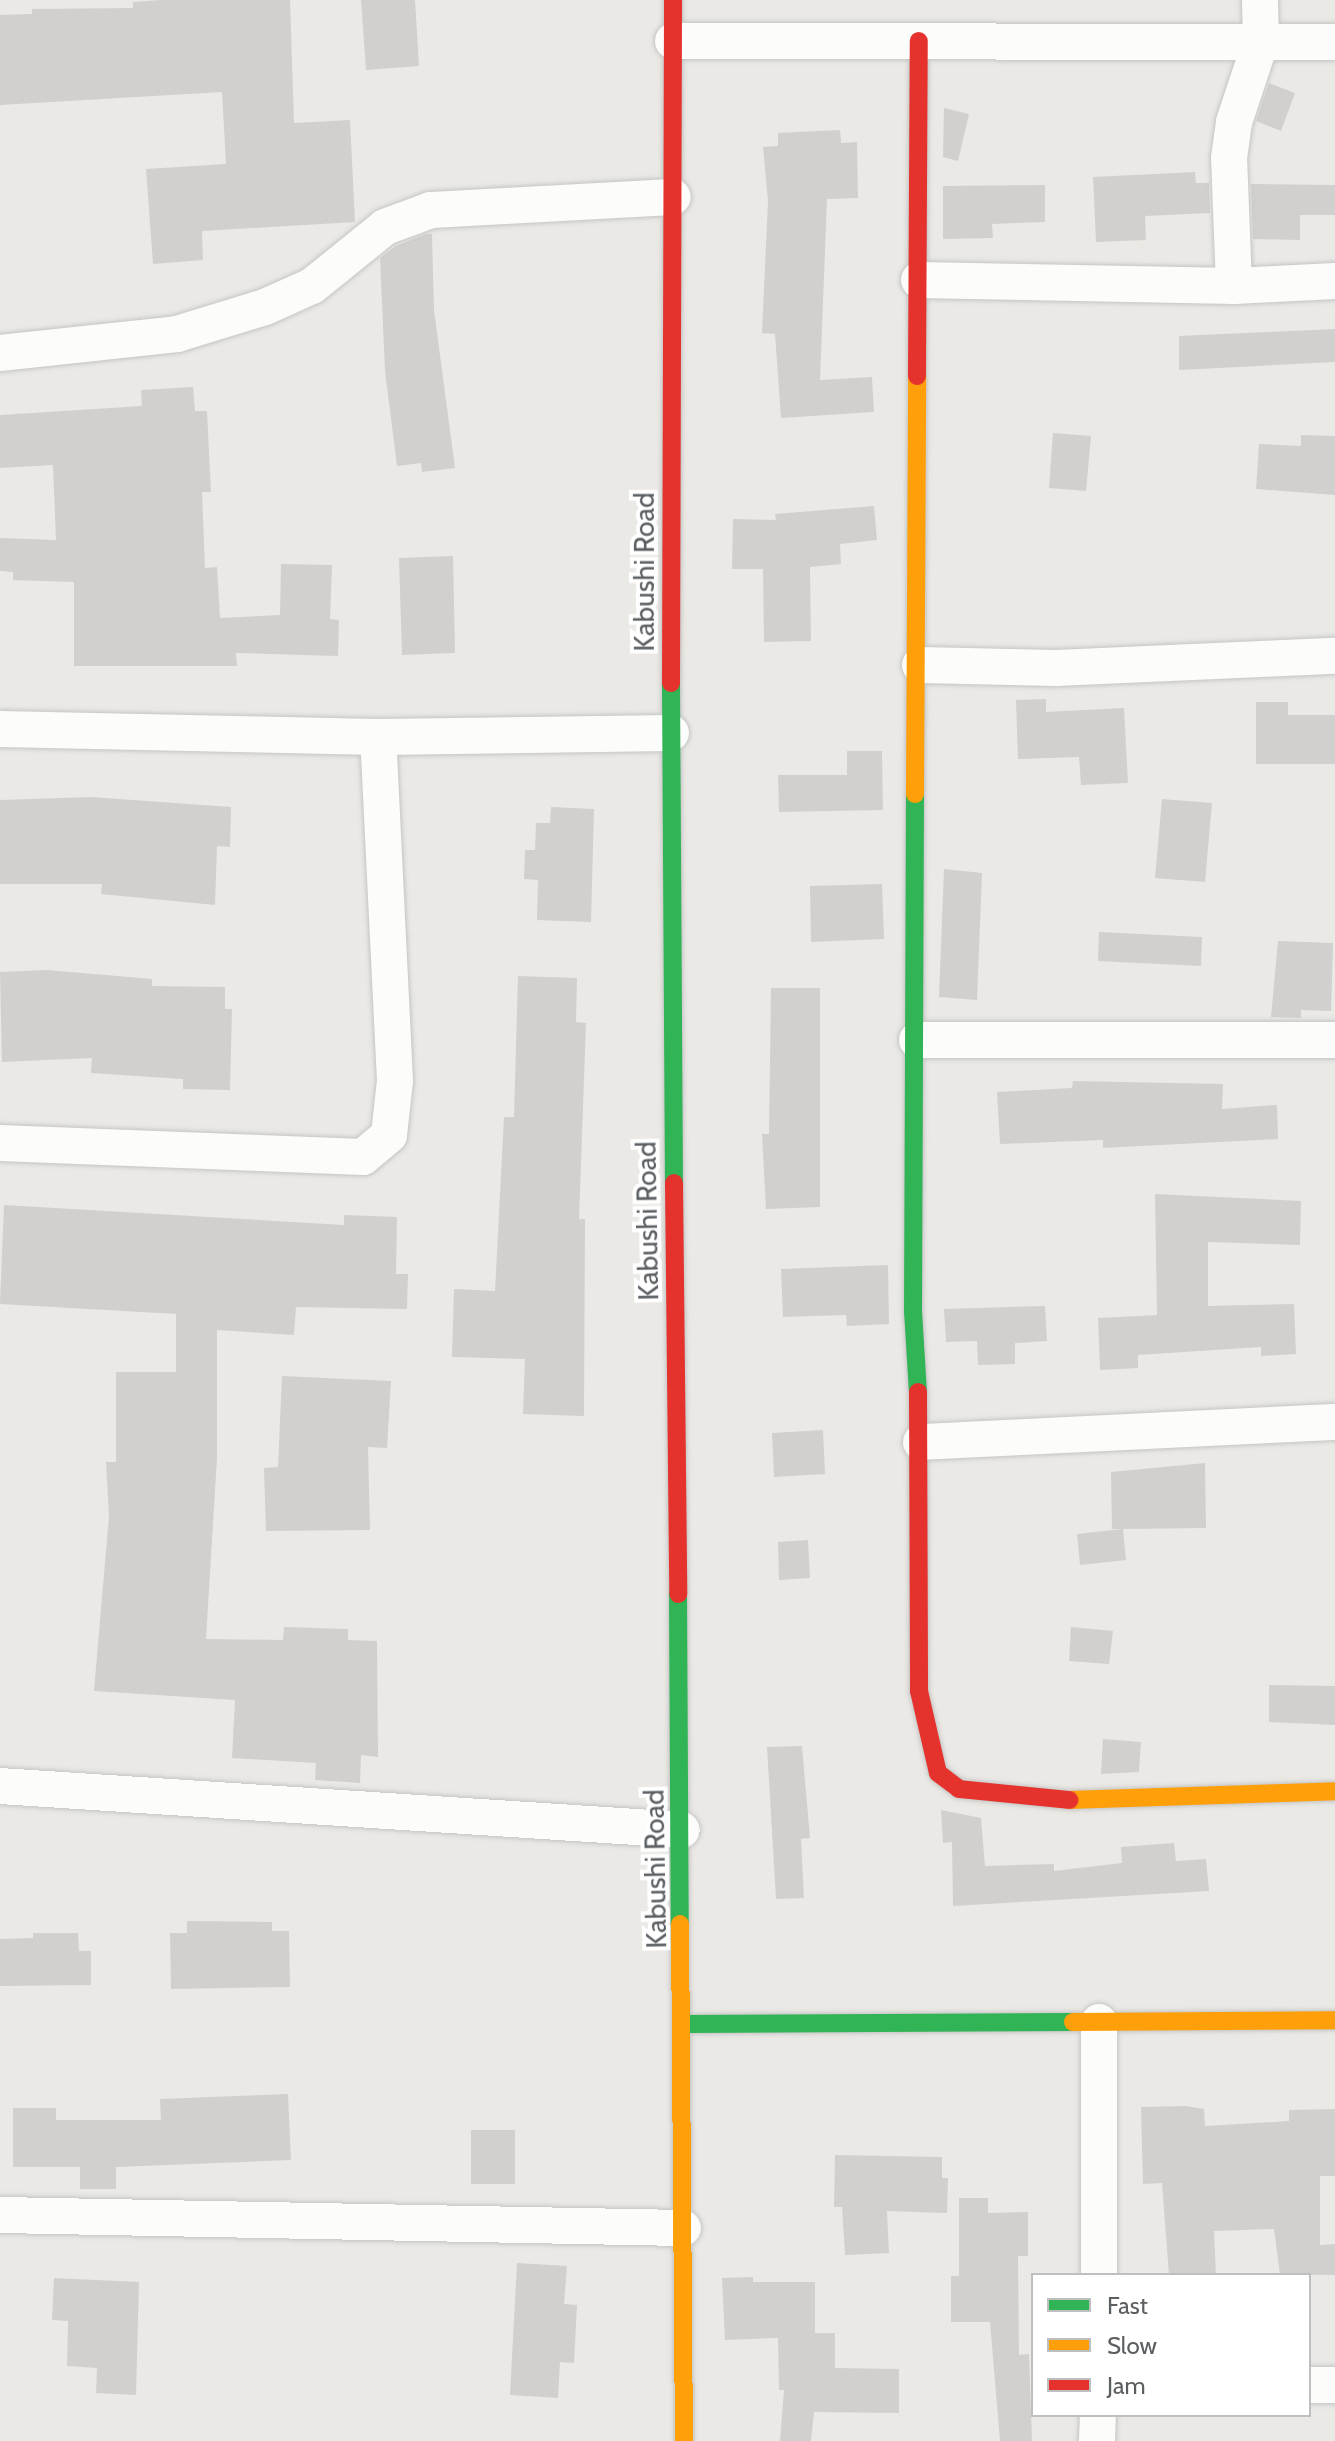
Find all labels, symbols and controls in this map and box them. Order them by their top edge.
street label: Kabushi Road [627,492,661,652]
street label: Kabushi Road [629,1141,665,1301]
street label: Kabushi Road [637,1789,673,1949]
legend [1031,2273,1311,2417]
text: Fast [1107,2291,1148,2320]
text: Slow [1107,2331,1157,2360]
text: Jam [1107,2371,1145,2400]

